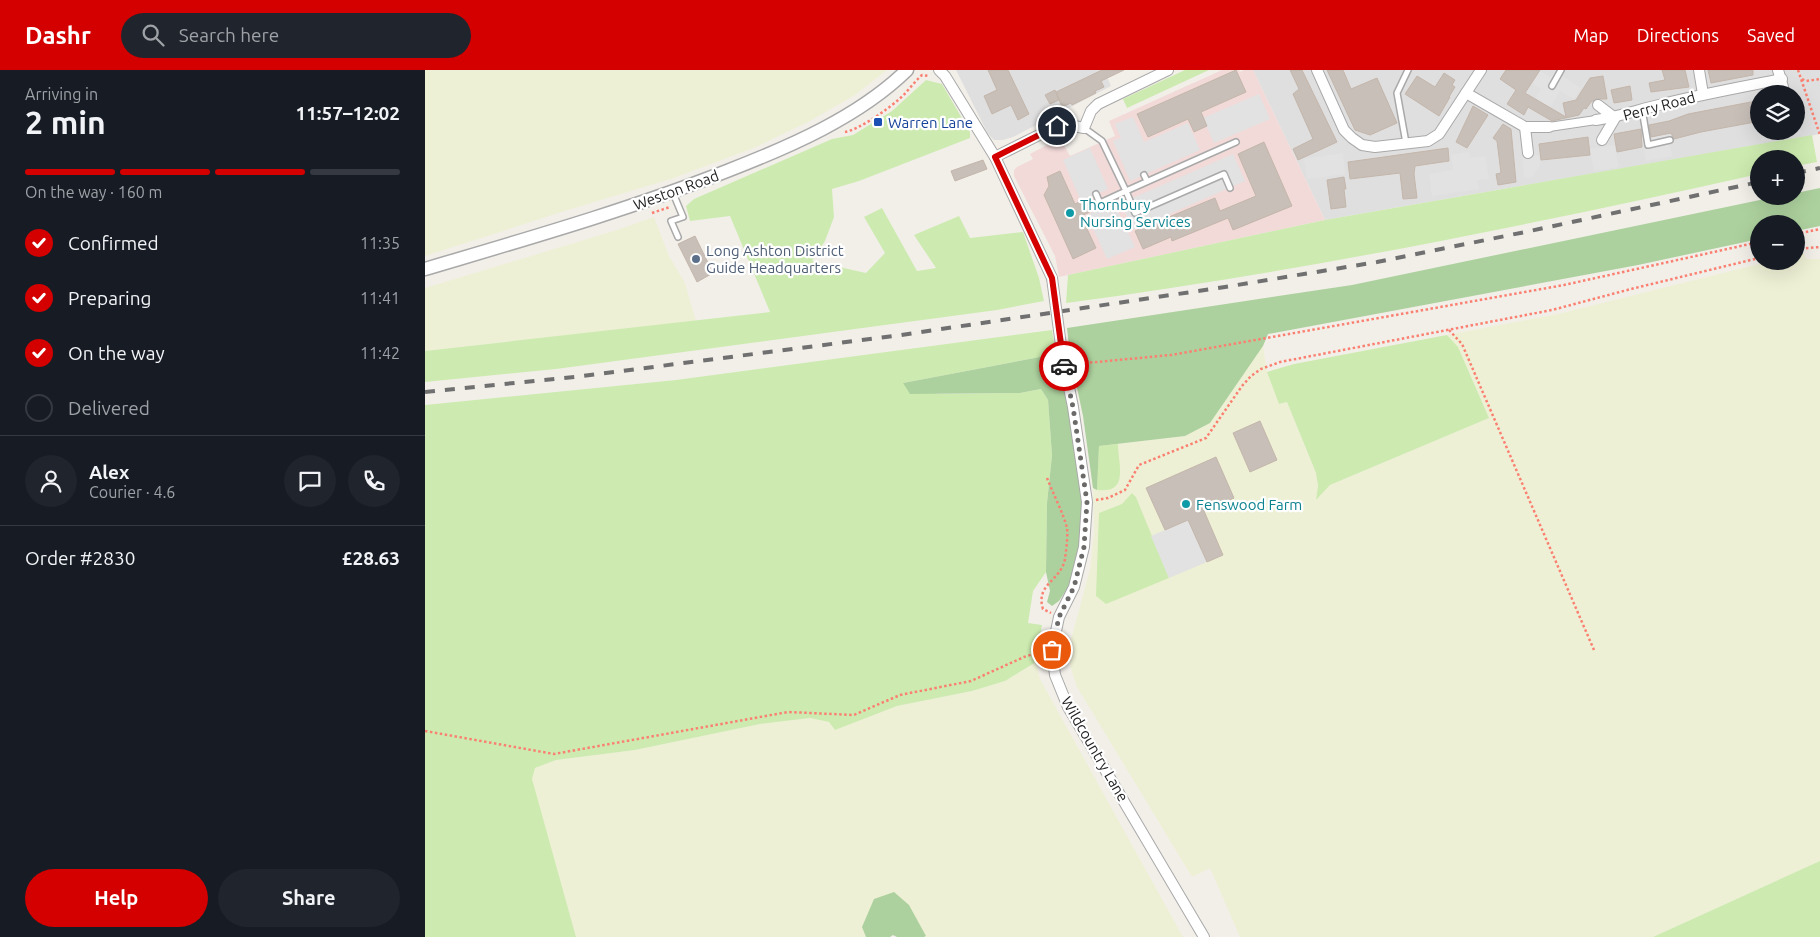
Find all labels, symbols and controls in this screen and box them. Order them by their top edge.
search box [121,13,471,58]
icon: search [139,21,167,49]
text: Dashr [25,22,91,49]
text: Search here [179,24,279,46]
text: Map [1573,25,1609,45]
text: Directions [1637,25,1719,45]
text: Saved [1747,25,1795,45]
text: Arriving in [25,85,98,103]
map controls [1750,85,1805,270]
button: layers [1750,85,1805,140]
street label: Perry Road [1621,88,1697,124]
text: 11:57–12:02 [295,102,400,124]
text: 2 min [25,104,106,140]
pin [1036,105,1078,147]
icon: home [1043,112,1071,140]
place label: Warren Lane [888,114,973,131]
marker: Warren Lane [872,116,884,128]
button: + [1750,150,1805,205]
street label: Weston Road [631,167,721,213]
text: On the way · 160 m [25,183,162,201]
place label: Thornbury Nursing Services [1080,196,1191,230]
marker: Thornbury Nursing Services [1064,207,1076,219]
button: − [1750,215,1805,270]
icon: check [25,229,53,257]
text: Confirmed [68,232,159,254]
text: 11:35 [360,234,400,252]
place label: Long Ashton District Guide Headquarters [706,242,844,276]
marker: Long Ashton District Guide Headquarters [690,253,702,265]
icon: check [25,284,53,312]
text: Preparing [68,287,152,309]
text: 11:41 [360,289,400,307]
icon: check [25,339,53,367]
courier [1039,341,1089,391]
text: On the way [68,342,165,364]
text: 11:42 [360,344,400,362]
icon: car [1050,352,1078,380]
text: Delivered [68,397,150,419]
button: person [25,455,77,507]
button: chat [284,455,336,507]
button: phone [348,455,400,507]
text: Alex [89,461,129,483]
text: Courier · 4.6 [89,483,175,501]
place label: Fenswood Farm [1196,496,1302,513]
marker: Fenswood Farm [1180,498,1192,510]
text: Order #2830 [25,547,135,569]
text: £28.63 [342,547,400,569]
pin [1031,629,1073,671]
icon: bag [1038,636,1066,664]
street label: Wildcountry Lane [1058,694,1132,804]
button: Help [25,869,208,927]
button: Share [218,869,400,927]

